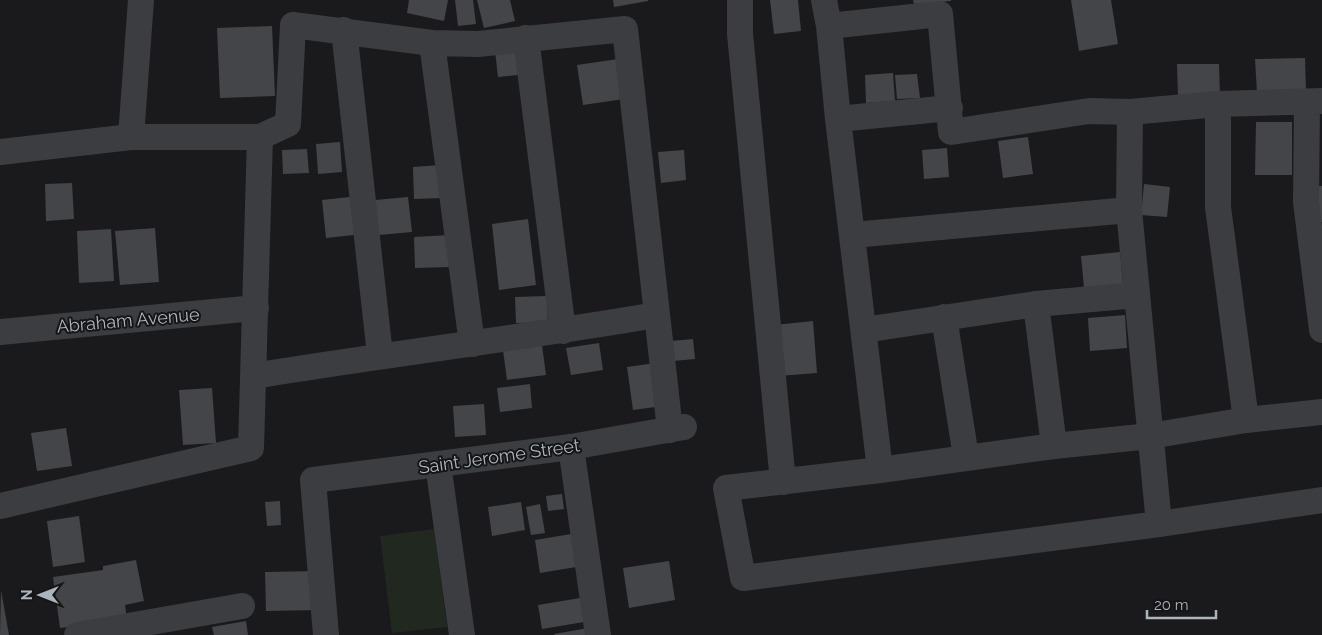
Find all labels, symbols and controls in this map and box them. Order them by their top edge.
street label: Abraham Avenue [56,303,201,337]
street label: Saint Jerome Street [417,434,581,478]
north arrow [15,570,65,620]
scale bar [1147,588,1216,620]
text: N [19,590,35,600]
text: 20 m [1154,596,1189,614]

